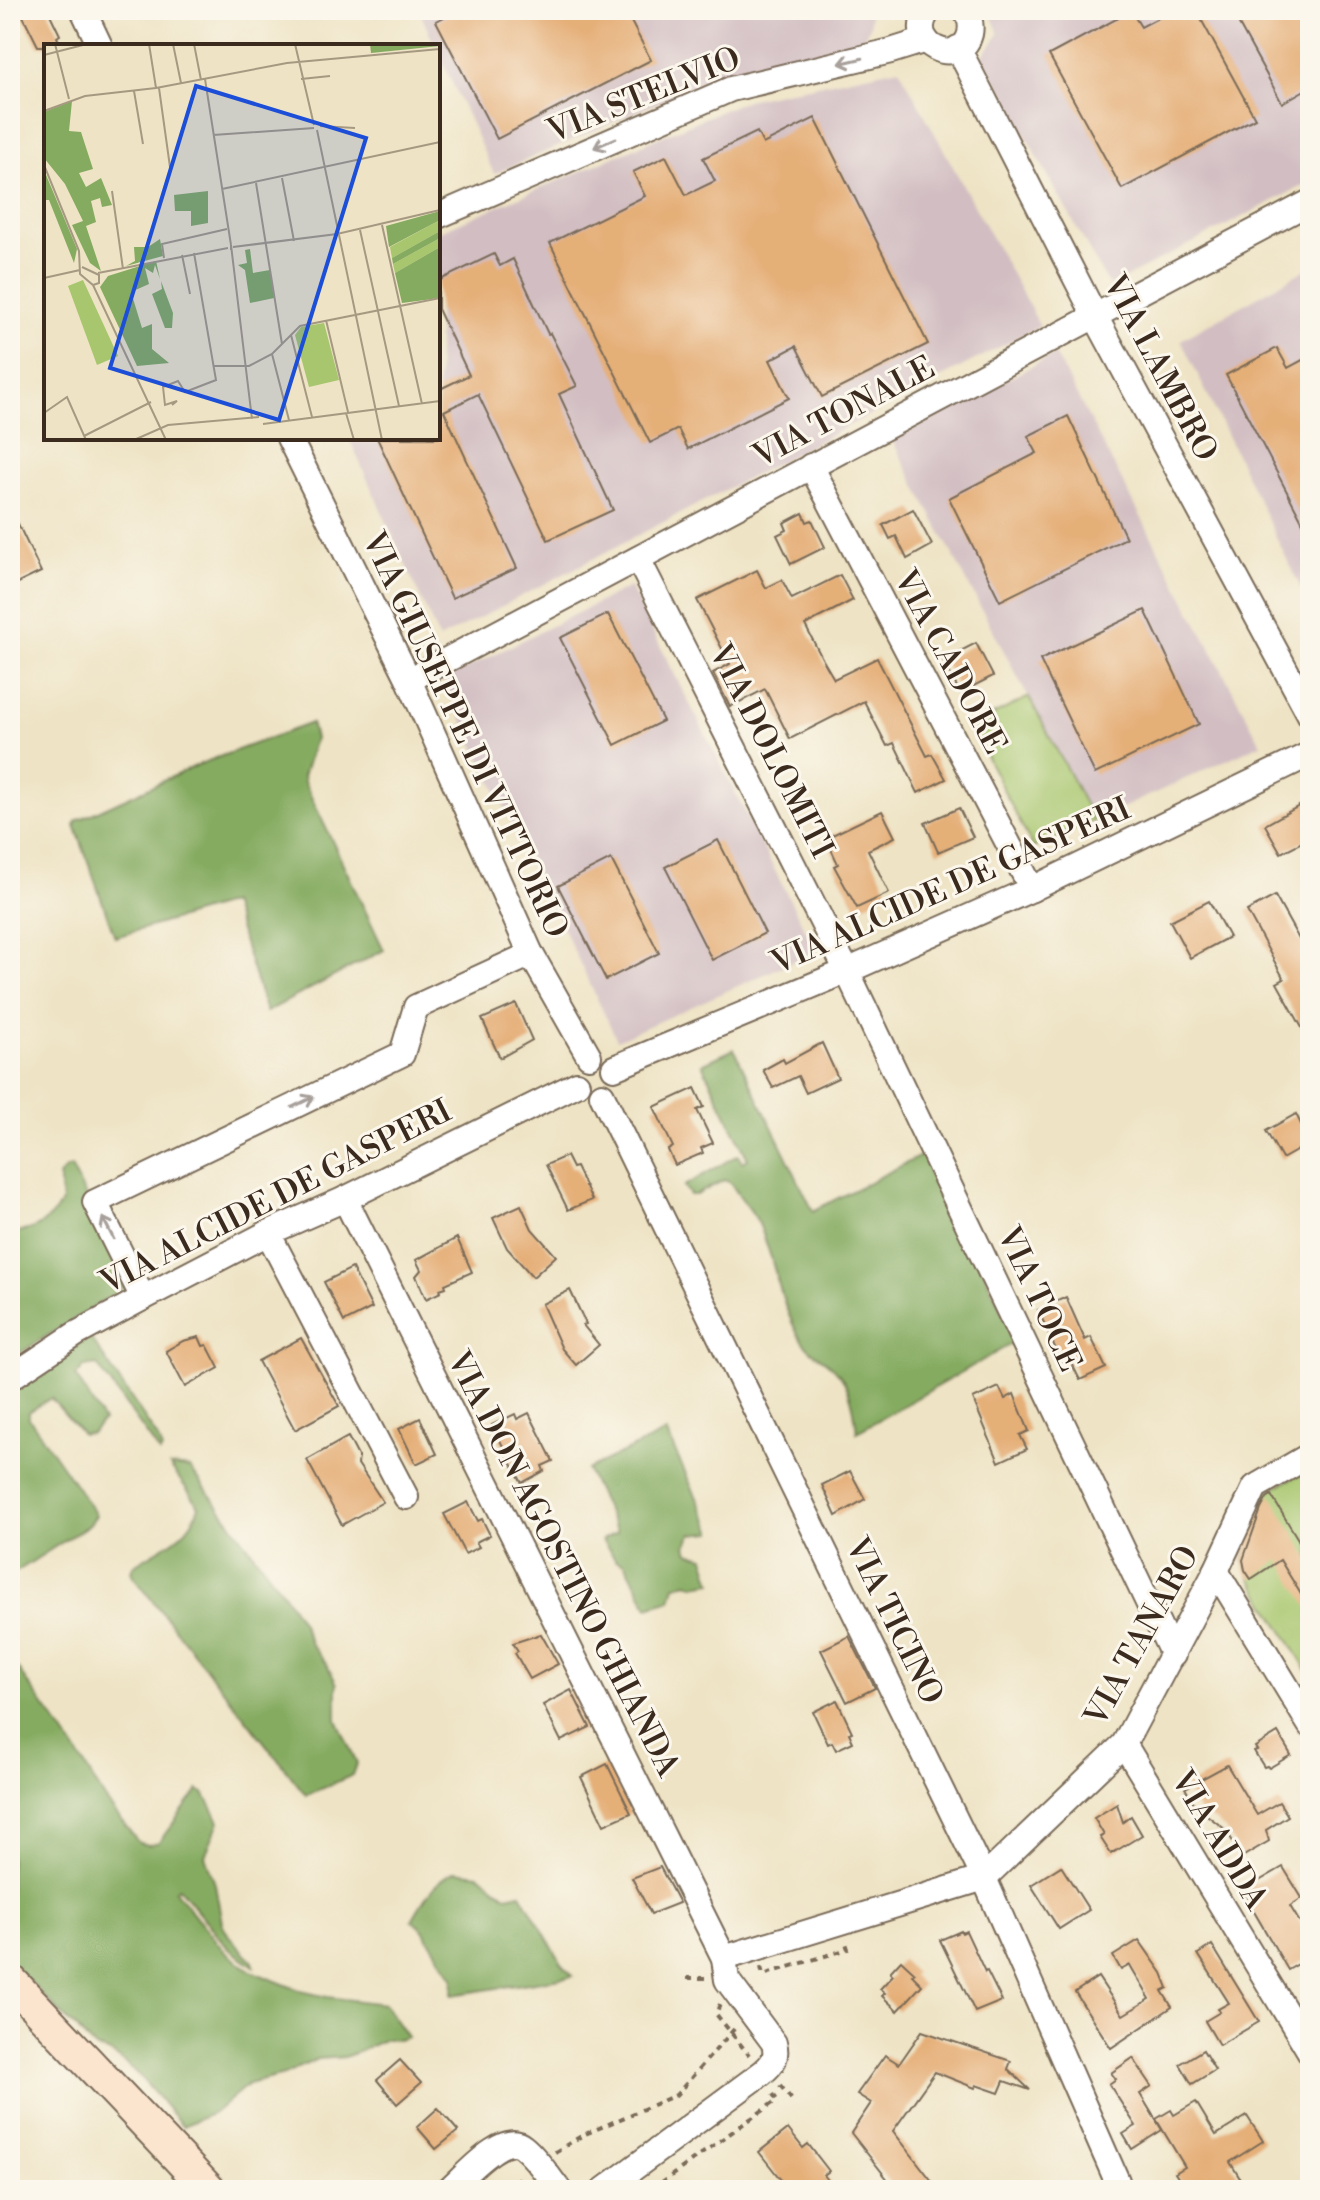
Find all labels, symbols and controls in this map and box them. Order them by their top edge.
street label: VIA STELVIO [541,38,746,152]
inset map [44,44,440,440]
one-way arrow [838,54,864,69]
one-way arrow [594,137,618,152]
street label: VIA LAMBRO [1094,267,1226,468]
street label: VIA TONALE [746,348,941,477]
street label: VIA GIUSEPPE DI VITTORIO [353,525,577,944]
street label: VIA CADORE [884,562,1015,761]
street label: VIA DOLOMITI [700,637,842,865]
street label: VIA ALCIDE DE GASPERI [764,789,1137,984]
street label: VIA ALCIDE DE GASPERI [93,1091,458,1303]
one-way arrow [291,1094,315,1109]
one-way arrow [100,1217,115,1241]
street label: VIA TOCE [988,1219,1090,1378]
street label: VIA DON AGOSTINO GHIANDA [438,1344,688,1784]
street label: VIA TICINO [836,1530,952,1711]
street label: VIA TANARO [1076,1539,1208,1734]
street label: VIA ADDA [1161,1762,1277,1918]

